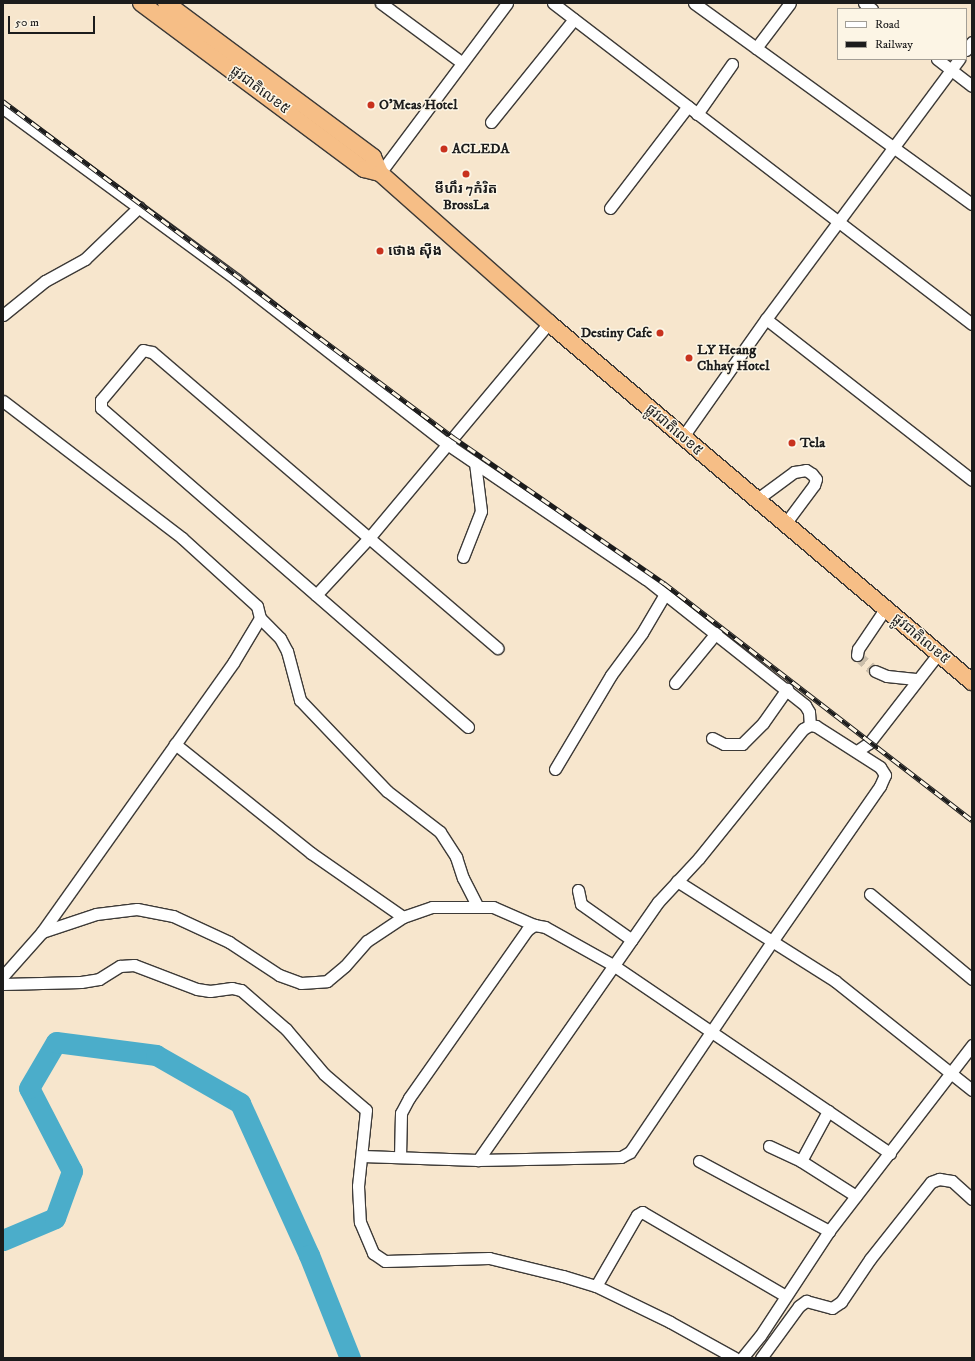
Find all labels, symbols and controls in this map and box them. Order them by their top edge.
scale bar [10,8,97,34]
legend [837,8,967,60]
text: 50 m [15,15,39,30]
text: Road [875,17,900,32]
text: Railway [875,37,913,52]
street label: ផ្លូវជាតិលេខ៥ [227,62,293,118]
place label: O’Meas Hotel [379,97,457,113]
marker: O’Meas Hotel [366,100,376,110]
place label: ACLEDA [452,141,509,157]
marker: ACLEDA [439,144,449,154]
marker: មីហឹរ 7កំរិត BrossLa [461,169,471,179]
place label: មីហឹរ 7កំរិត BrossLa [435,181,497,214]
place label: ថោង ស៊ីង [388,243,442,259]
marker: ថោង ស៊ីង [375,246,385,256]
place label: Destiny Cafe [581,325,652,341]
marker: Destiny Cafe [655,328,665,338]
place label: LY Heang Chhay Hotel [697,342,769,374]
marker: LY Heang Chhay Hotel [684,353,694,363]
street label: ផ្លូវជាតិលេខ៥ [642,401,706,459]
place label: Tela [800,435,825,451]
marker: Tela [787,438,797,448]
street label: ផ្លូវជាតិលេខ៥ [889,610,953,668]

